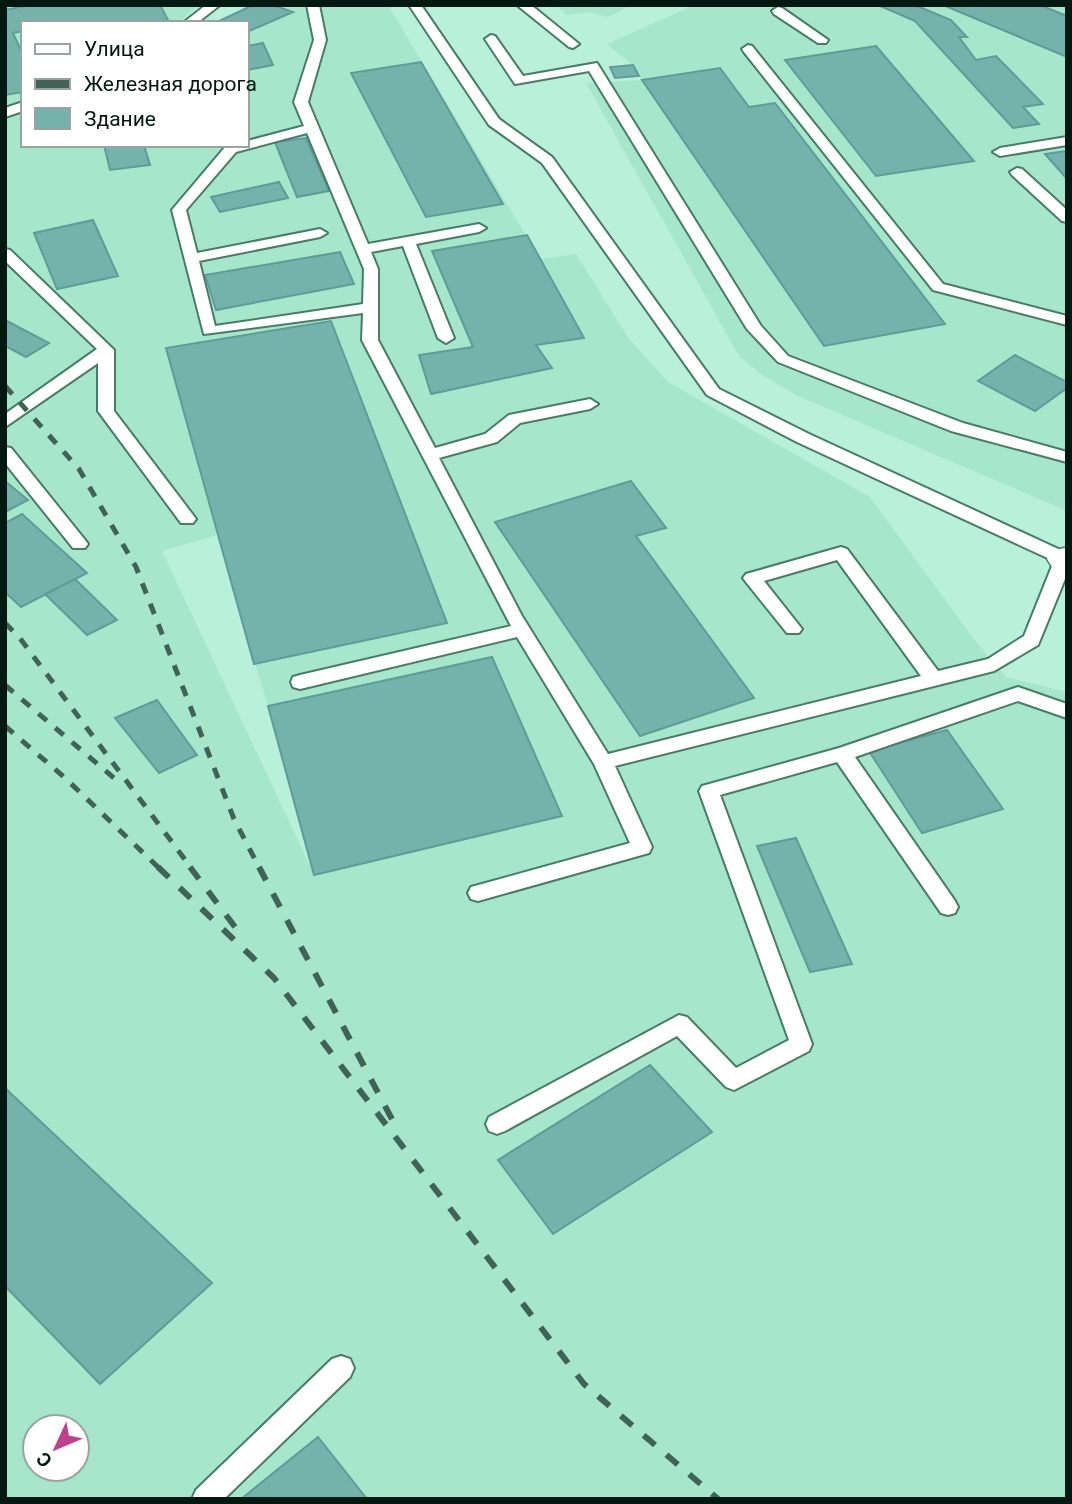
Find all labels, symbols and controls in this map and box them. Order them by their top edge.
legend [21,21,248,147]
text: Улица [84,37,145,61]
text: Железная дорога [84,72,257,96]
text: Здание [84,107,156,131]
north arrow [21,1413,91,1483]
text: С [32,1447,57,1472]

